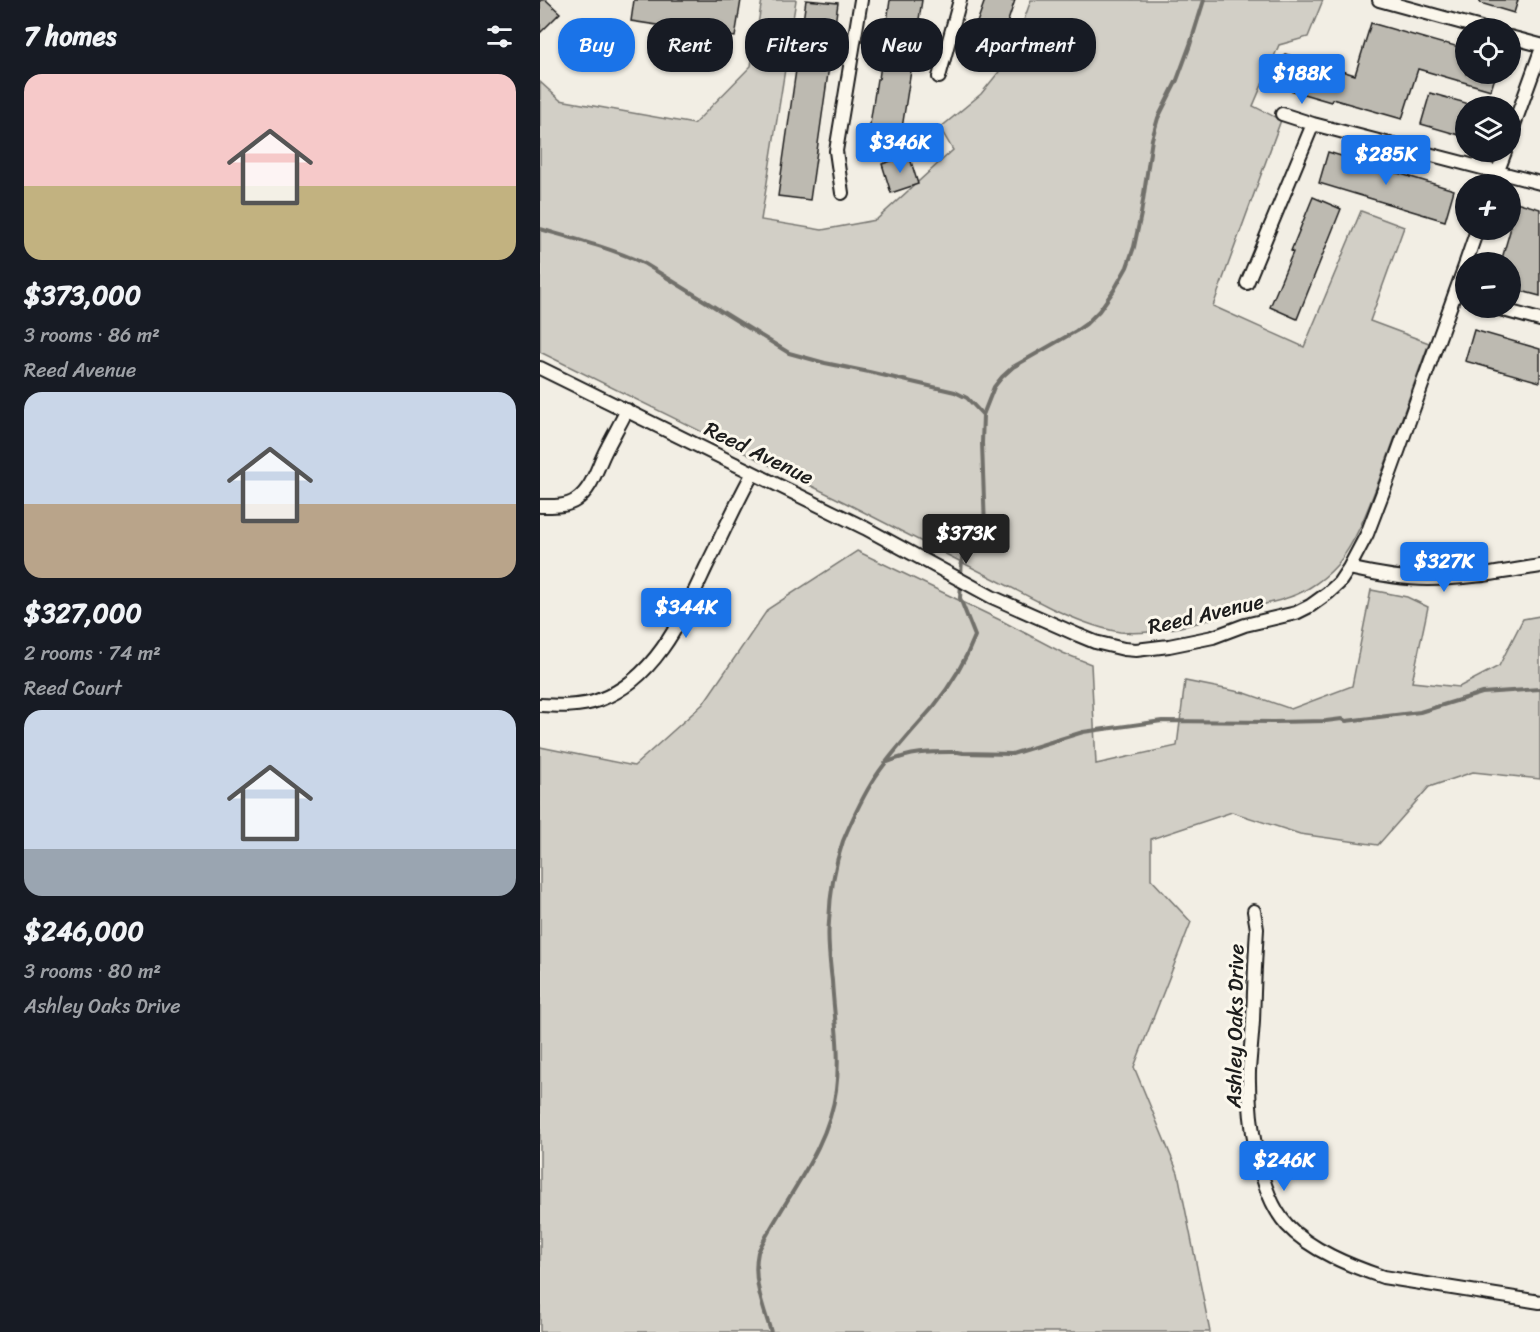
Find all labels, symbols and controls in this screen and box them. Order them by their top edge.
text: 7 homes [24,13,116,59]
chip: Buy [558,18,635,72]
chip: Rent [647,18,733,72]
chip: Filters [745,18,849,72]
chip: New [861,18,943,72]
chip: Apartment [955,18,1096,72]
map controls [1455,18,1521,318]
button: locate [1455,18,1521,84]
icon: filters [483,20,516,53]
pin: $188K [1260,54,1344,105]
text: $188K [1273,56,1331,91]
button: layers [1455,96,1521,162]
icon: home [216,113,324,221]
pin: $346K [858,123,942,174]
text: $346K [870,125,930,160]
pin: $285K [1344,135,1428,186]
text: $285K [1355,137,1417,172]
button: + [1455,174,1521,240]
button: − [1455,252,1521,318]
text: $373,000 [24,272,141,318]
text: 3 rooms · 86 m² [24,318,160,353]
text: Reed Avenue [24,353,136,388]
street label: Reed Avenue [698,410,821,496]
icon: home [216,431,324,539]
pin: $373K [924,514,1008,565]
text: $373K [937,516,996,551]
pin: $327K [1402,542,1486,593]
text: $327K [1414,544,1474,579]
street label: Reed Avenue [1144,582,1268,646]
pin: $344K [644,588,728,639]
text: $327,000 [24,590,142,636]
text: $344K [655,590,717,625]
text: 2 rooms · 74 m² [24,636,161,671]
text: Reed Court [24,671,122,706]
icon: home [216,749,324,857]
text: $246,000 [24,908,144,954]
street label: Ashley Oaks Drive [1215,943,1255,1110]
text: 3 rooms · 80 m² [24,954,161,989]
text: Ashley Oaks Drive [24,989,181,1024]
pin: $246K [1242,1141,1326,1192]
text: $246K [1253,1143,1315,1178]

